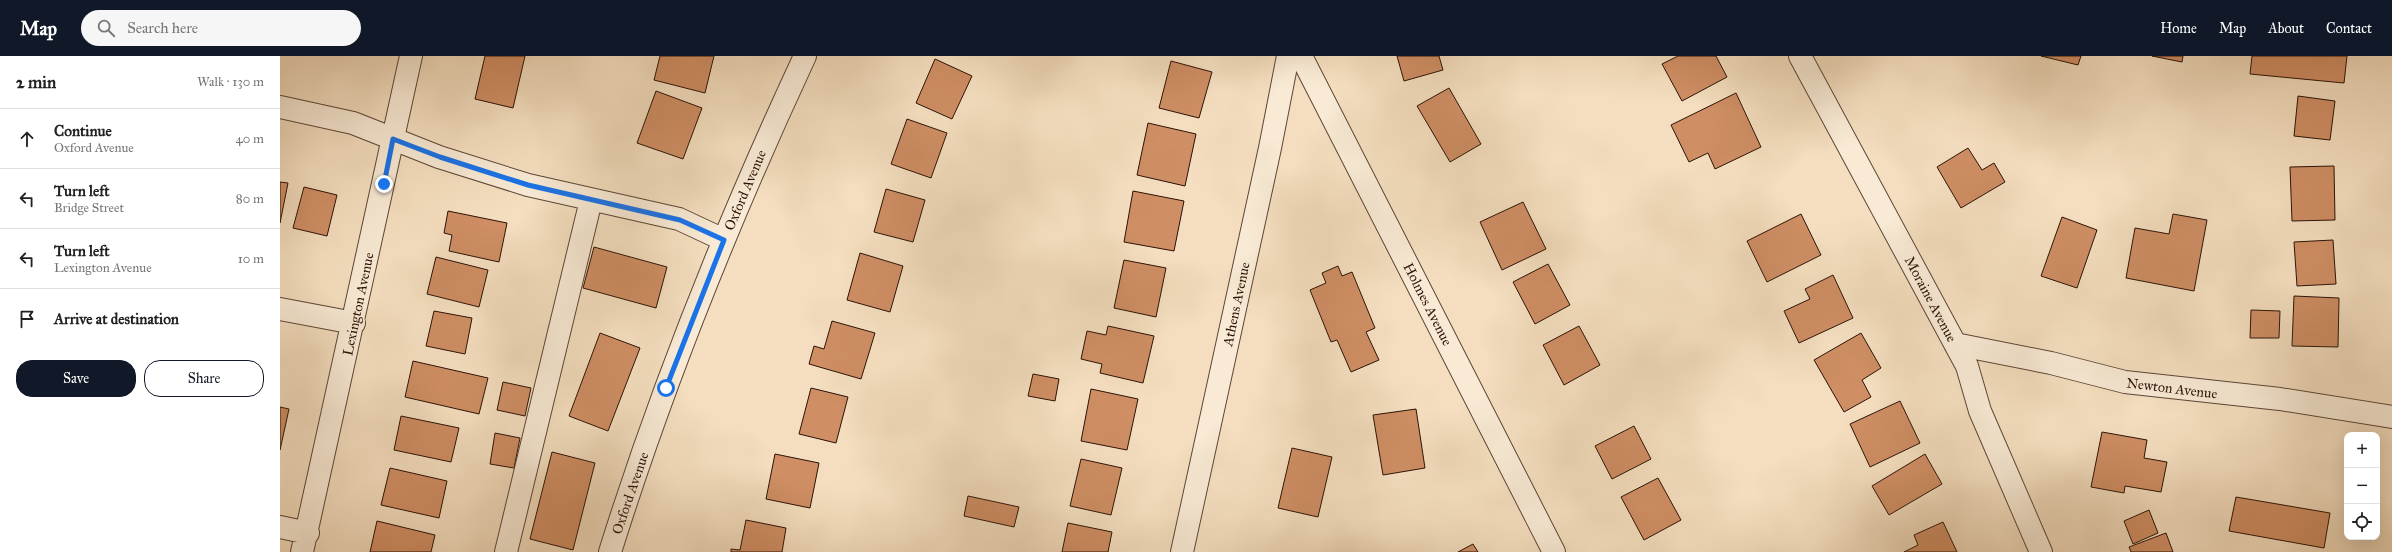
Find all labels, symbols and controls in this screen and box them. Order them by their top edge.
search box [81,10,361,46]
text: Map [20,17,57,40]
icon: search [95,17,117,39]
text: Search here [127,19,198,37]
text: Home [2160,20,2197,37]
text: Map [2219,20,2246,37]
text: About [2268,20,2304,37]
text: Contact [2326,20,2372,37]
text: 2 min [16,72,56,93]
text: Walk · 130 m [197,74,264,90]
text: Continue [54,122,112,140]
icon: ahead [16,128,38,150]
text: 40 m [235,131,264,147]
text: Oxford Avenue [54,140,134,156]
street label: Oxford Avenue [721,147,770,233]
route end [375,175,393,193]
text: Turn left [54,182,110,200]
icon: left [16,188,38,210]
text: 80 m [236,191,264,207]
text: Bridge Street [54,200,124,216]
text: Turn left [54,242,110,260]
icon: left [16,248,38,270]
text: 10 m [238,251,264,267]
street label: Lexington Avenue [339,251,378,357]
street label: Moraine Avenue [1901,253,1960,345]
text: Lexington Avenue [54,260,152,276]
street label: Athens Avenue [1219,260,1254,349]
street label: Holmes Avenue [1399,260,1456,349]
icon: arrive [16,308,38,330]
text: Arrive at destination [54,310,179,328]
button: Save [16,360,136,397]
button: Share [144,360,264,397]
street label: Newton Avenue [2126,374,2218,403]
route start [657,379,675,397]
map controls [2344,432,2380,540]
button: + [2344,432,2380,468]
street label: Oxford Avenue [608,450,653,537]
button: − [2344,468,2380,504]
button: locate [2344,504,2380,540]

